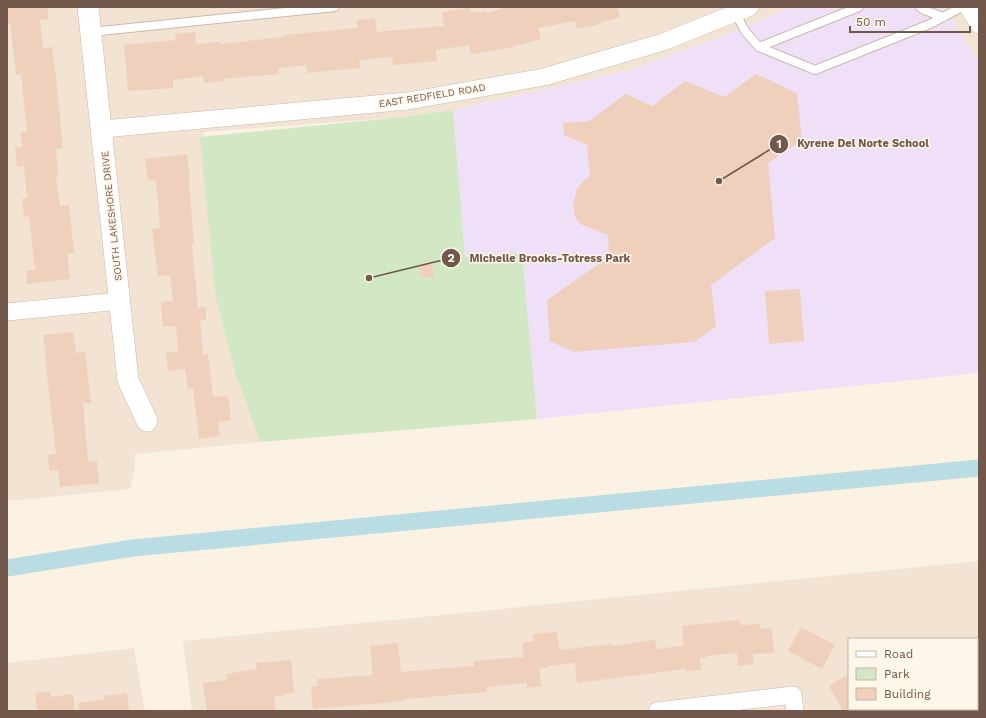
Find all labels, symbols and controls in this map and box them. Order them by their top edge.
scale bar [850,8,970,34]
text: 50 m [856,15,886,29]
street label: EAST REDFIELD ROAD [378,82,486,109]
callout: Kyrene Del Norte School [769,132,937,155]
text: 1 [776,137,782,151]
text: Kyrene Del Norte School [797,137,929,150]
street label: SOUTH LAKESHORE DRIVE [99,150,124,281]
callout: Michelle Brooks-Totress Park [441,247,638,270]
text: 2 [447,251,455,265]
text: Michelle Brooks-Totress Park [470,252,631,265]
legend [848,638,978,710]
text: Road [884,647,913,661]
text: Park [884,667,910,681]
text: Building [884,687,931,701]

